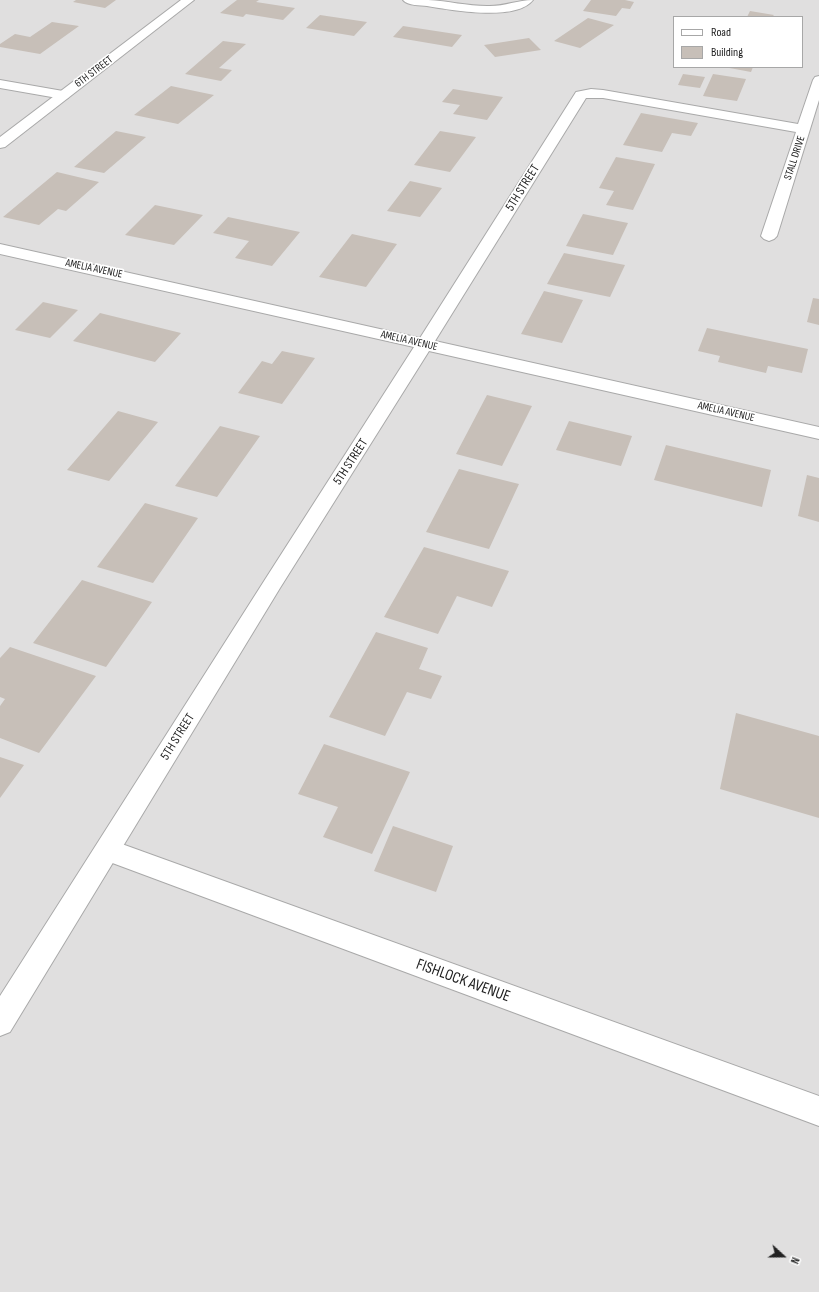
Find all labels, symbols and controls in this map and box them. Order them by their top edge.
legend [673,16,803,68]
text: Road [711,25,731,40]
text: Building [711,45,743,60]
street label: 6TH STREET [72,53,116,91]
street label: STALL DRIVE [782,134,808,182]
street label: 5TH STREET [503,162,543,214]
street label: AMELIA AVENUE [64,257,124,281]
street label: AMELIA AVENUE [379,328,439,354]
street label: AMELIA AVENUE [696,399,756,425]
street label: 5TH STREET [330,436,372,488]
street label: 5TH STREET [158,711,198,763]
street label: FISHLOCK AVENUE [413,955,513,1007]
north arrow [763,1236,803,1276]
text: N [788,1255,802,1266]

